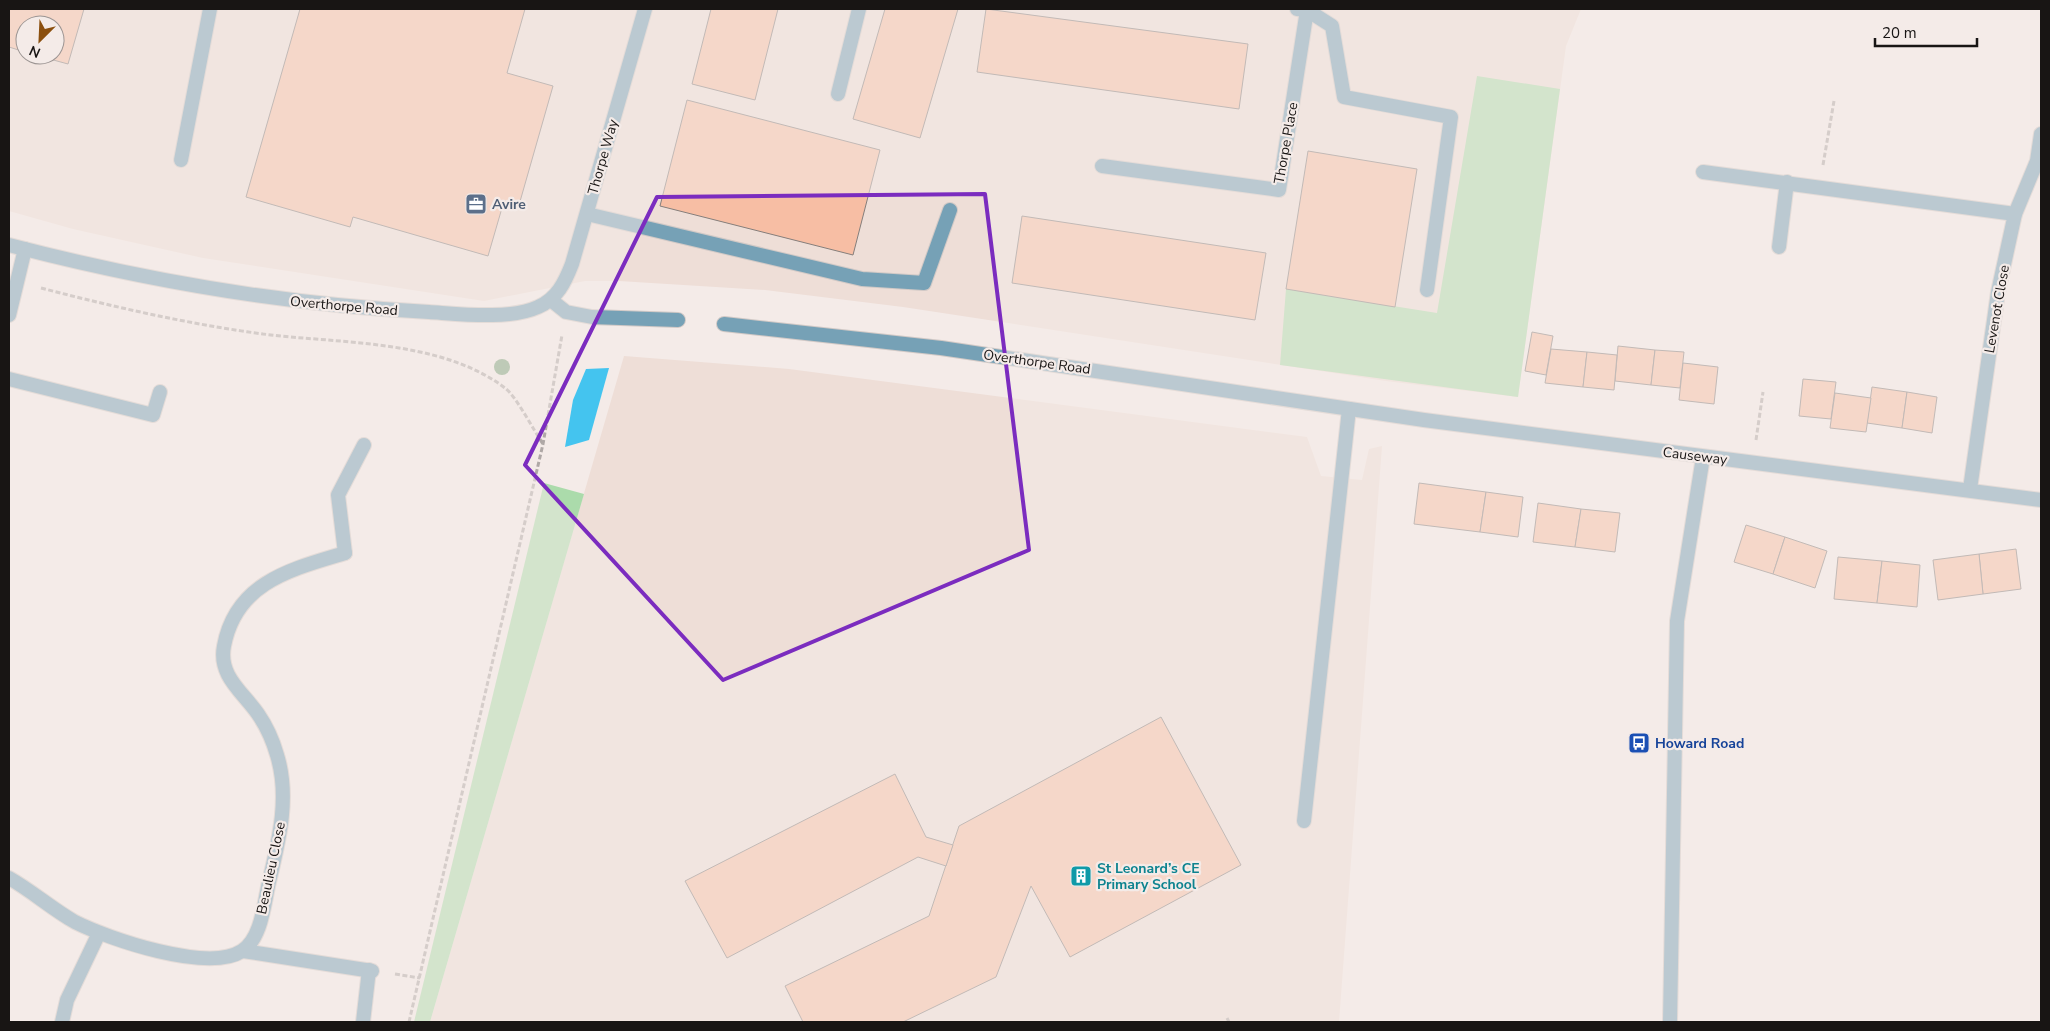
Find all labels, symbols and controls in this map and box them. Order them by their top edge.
north arrow [15,15,65,65]
scale bar [1875,15,1978,47]
text: 20 m [1882,23,1917,43]
text: N [26,41,44,62]
street label: Thorpe Place [1269,101,1303,185]
street label: Thorpe Way [583,116,623,197]
office icon: Avire [464,192,488,216]
place label: Avire [492,195,526,214]
street label: Levenot Close [1980,263,2014,355]
street label: Overthorpe Road [289,292,399,320]
street label: Overthorpe Road [982,345,1092,379]
street label: Causeway [1662,443,1729,469]
bus stop icon: Howard Road [1627,731,1651,755]
place label: Howard Road [1655,734,1744,753]
street label: Beaulieu Close [252,820,290,916]
place label: St Leonard’s CE Primary School [1097,859,1200,894]
building icon: St Leonard’s CE Primary School [1069,864,1093,888]

